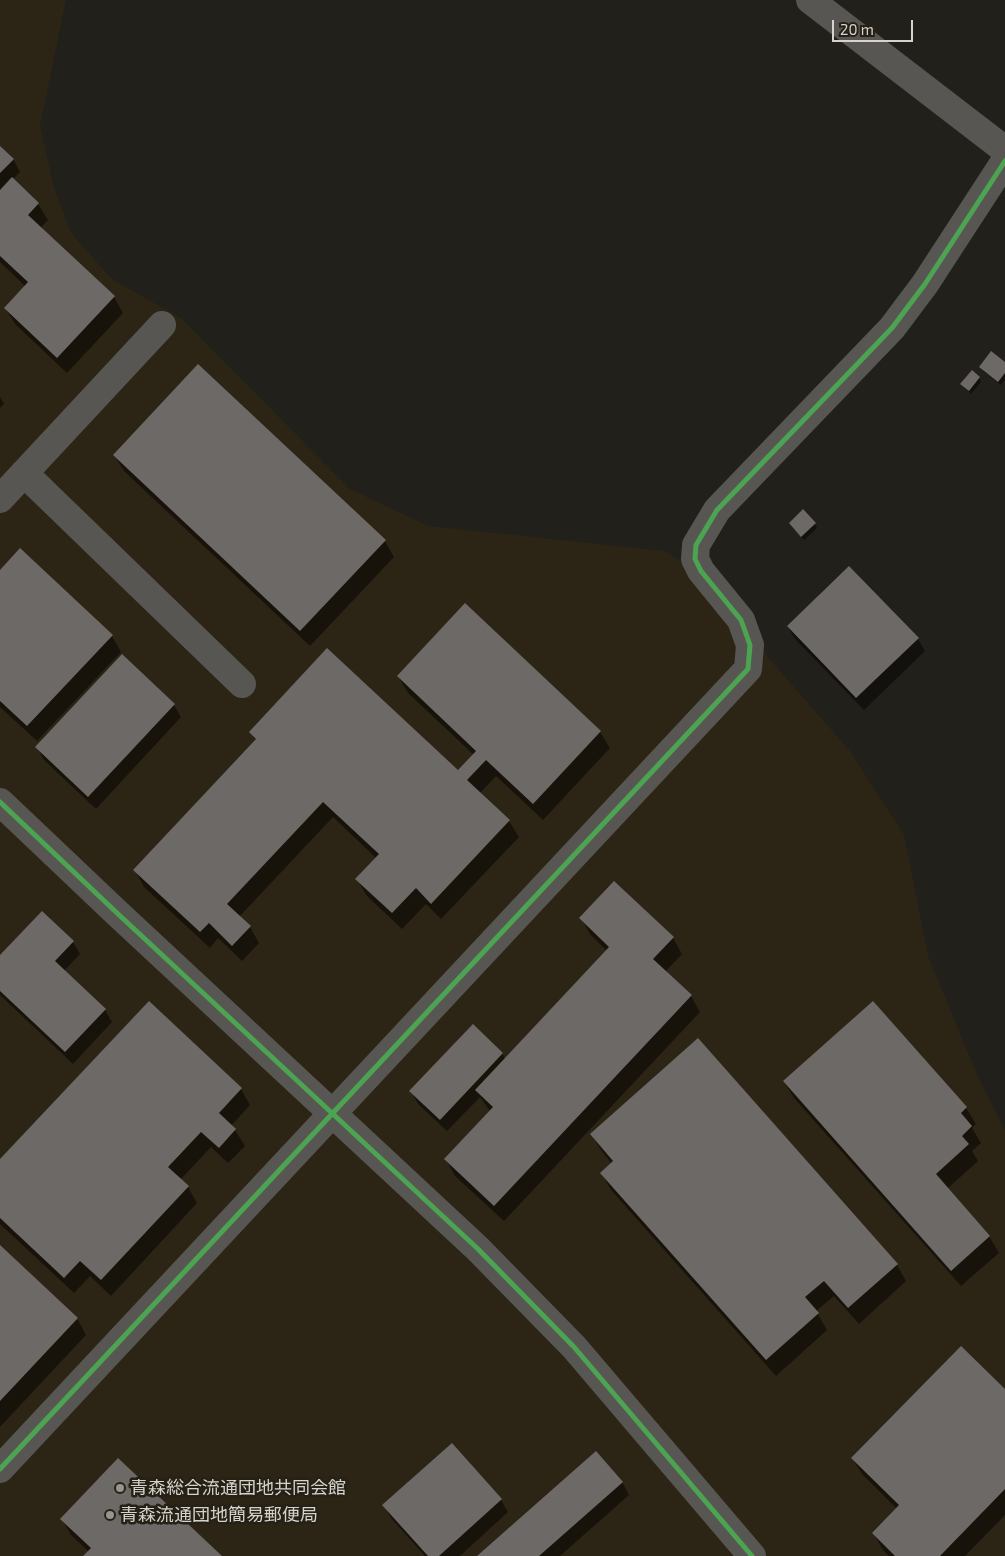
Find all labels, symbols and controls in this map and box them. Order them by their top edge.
scale bar [835,10,916,42]
text: 20 m [840,20,874,38]
place label: 青森総合流通団地共同会館 [130,1477,346,1499]
marker: 青森総合流通団地共同会館 [114,1482,126,1494]
place label: 青森流通団地簡易郵便局 [120,1504,318,1526]
marker: 青森流通団地簡易郵便局 [104,1509,116,1521]

